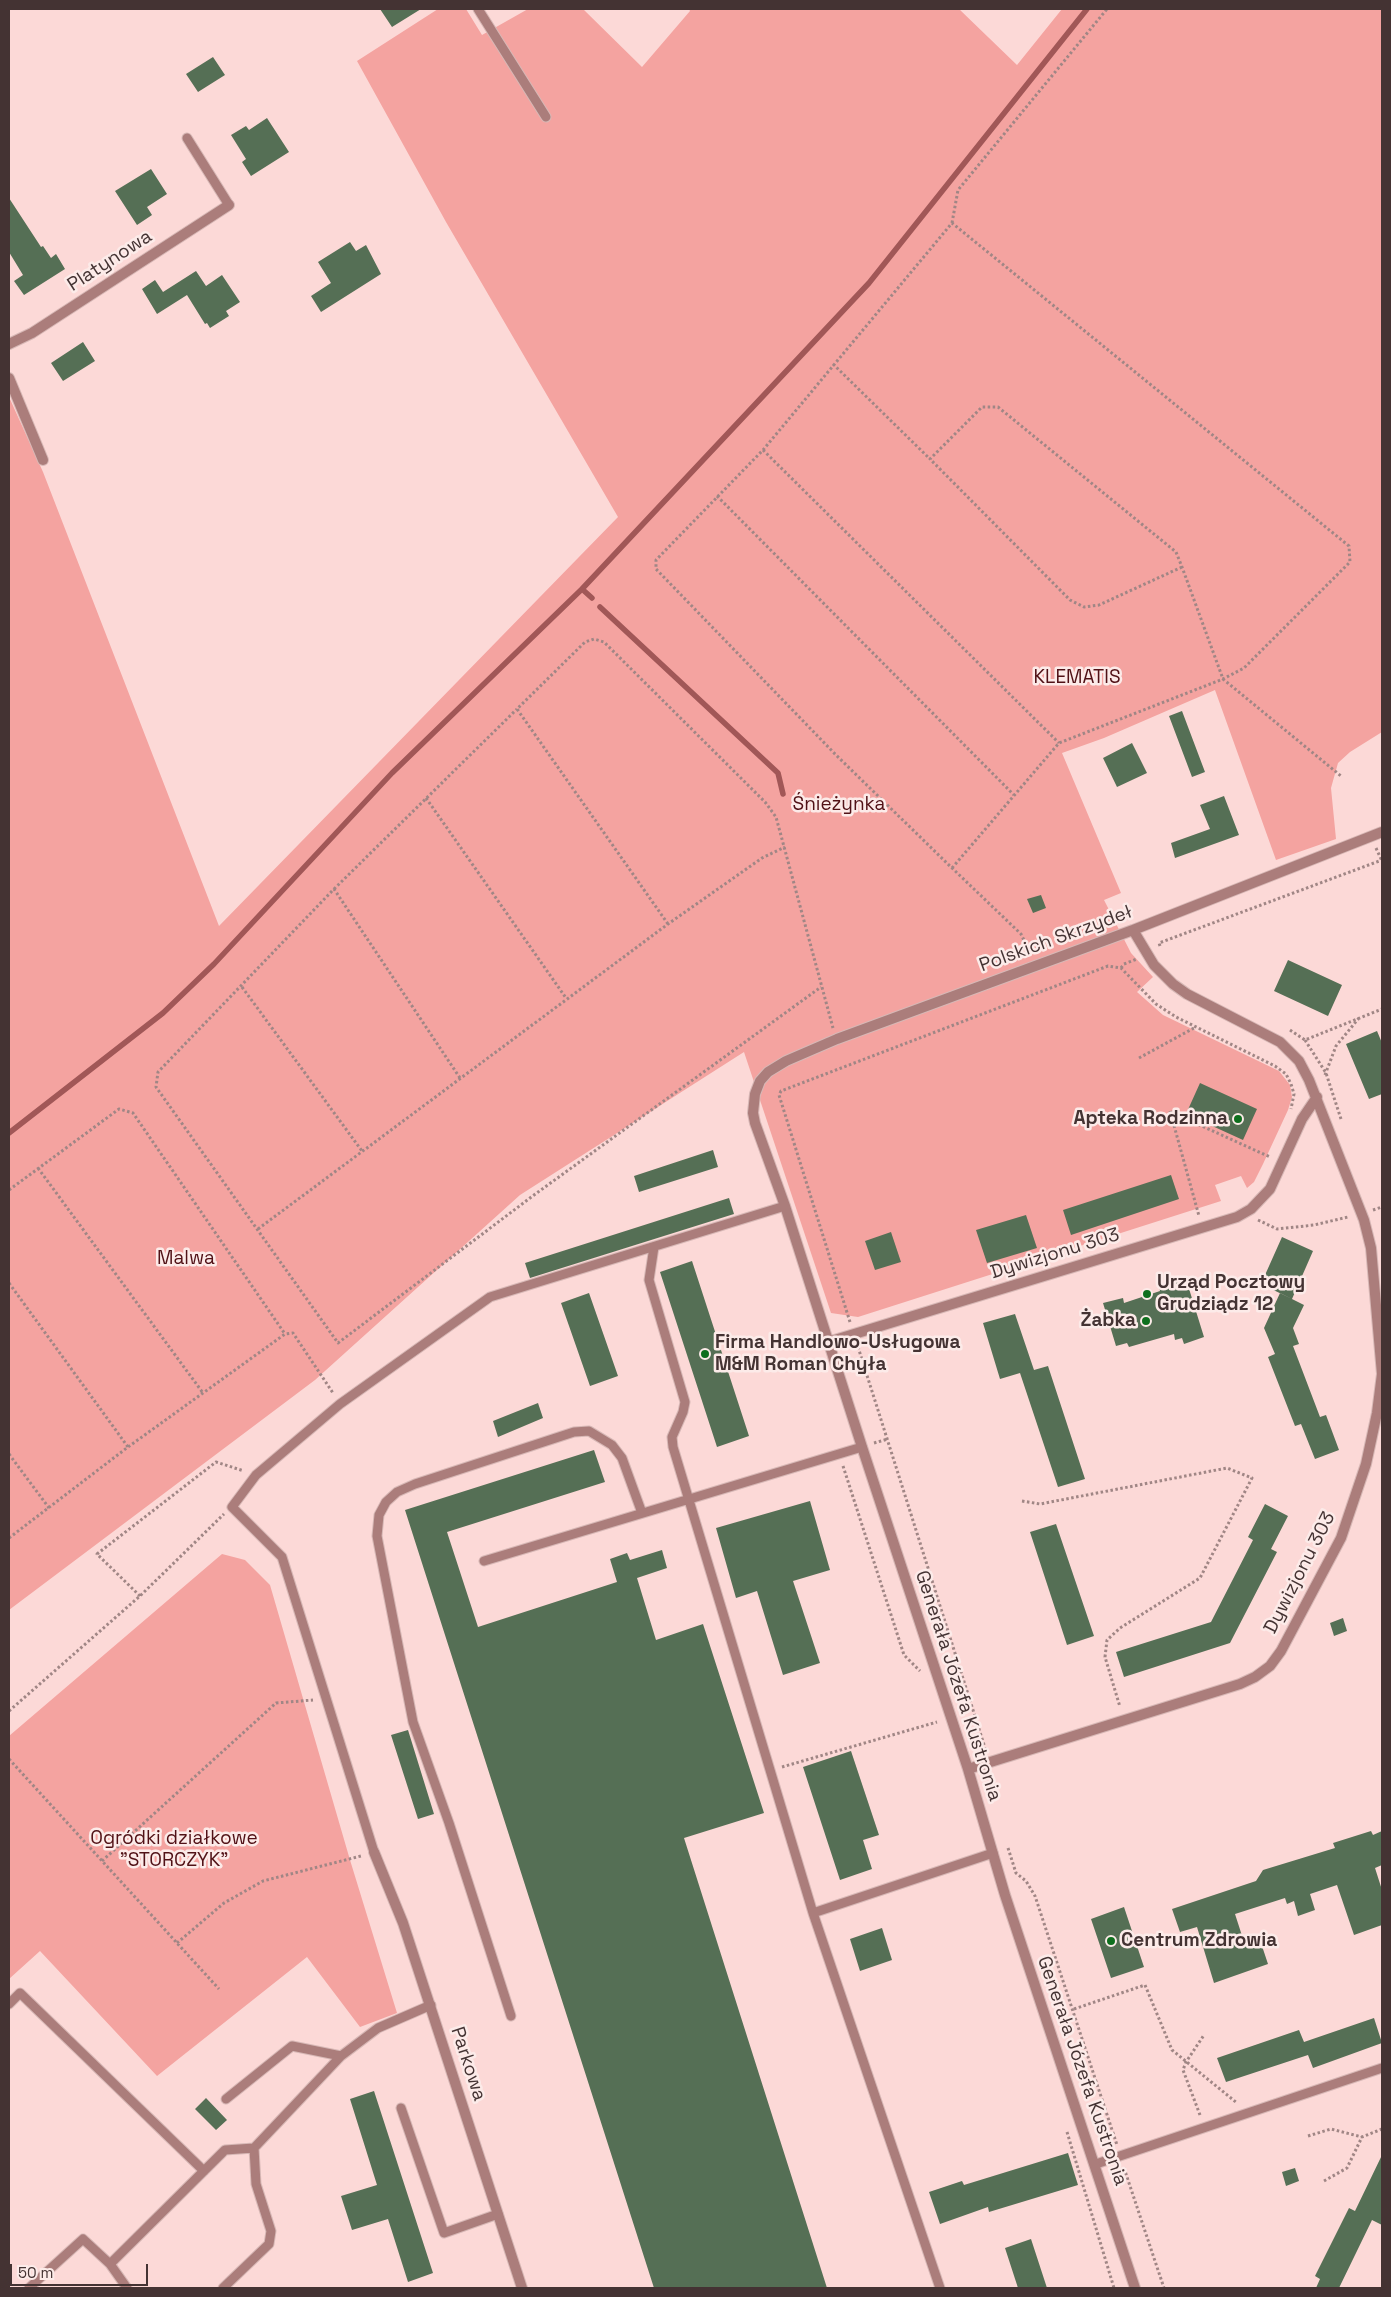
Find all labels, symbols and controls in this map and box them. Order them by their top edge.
street label: Platynowa [64,225,156,297]
park label: KLEMATIS [1033,667,1121,689]
park label: Śnieżynka [793,794,885,816]
street label: Polskich Skrzydeł [976,901,1136,977]
place label: Apteka Rodzinna [1073,1108,1228,1130]
marker: Apteka Rodzinna [1232,1113,1244,1125]
street label: Dywizjonu 303 [988,1224,1122,1284]
park label: Malwa [157,1248,215,1270]
place label: Urząd Pocztowy Grudziądz 12 [1157,1272,1305,1316]
marker: Urząd Pocztowy Grudziądz 12 [1141,1288,1153,1300]
place label: Żabka [1080,1310,1136,1332]
marker: Żabka [1140,1315,1152,1327]
place label: Firma Handlowo-Usługowa M&M Roman Chyła [715,1332,960,1376]
marker: Firma Handlowo-Usługowa M&M Roman Chyła [699,1348,711,1360]
street label: Dywizjonu 303 [1260,1508,1340,1638]
street label: Generała Józefa Kustronia [910,1568,1006,1804]
park label: Ogródki działkowe "STORCZYK" [90,1828,258,1872]
place label: Centrum Zdrowia [1121,1930,1277,1952]
marker: Centrum Zdrowia [1105,1935,1117,1947]
street label: Generała Józefa Kustronia [1032,1953,1132,2189]
street label: Parkowa [445,2024,491,2104]
scale bar [12,2254,150,2286]
text: 50 m [18,2263,53,2282]

